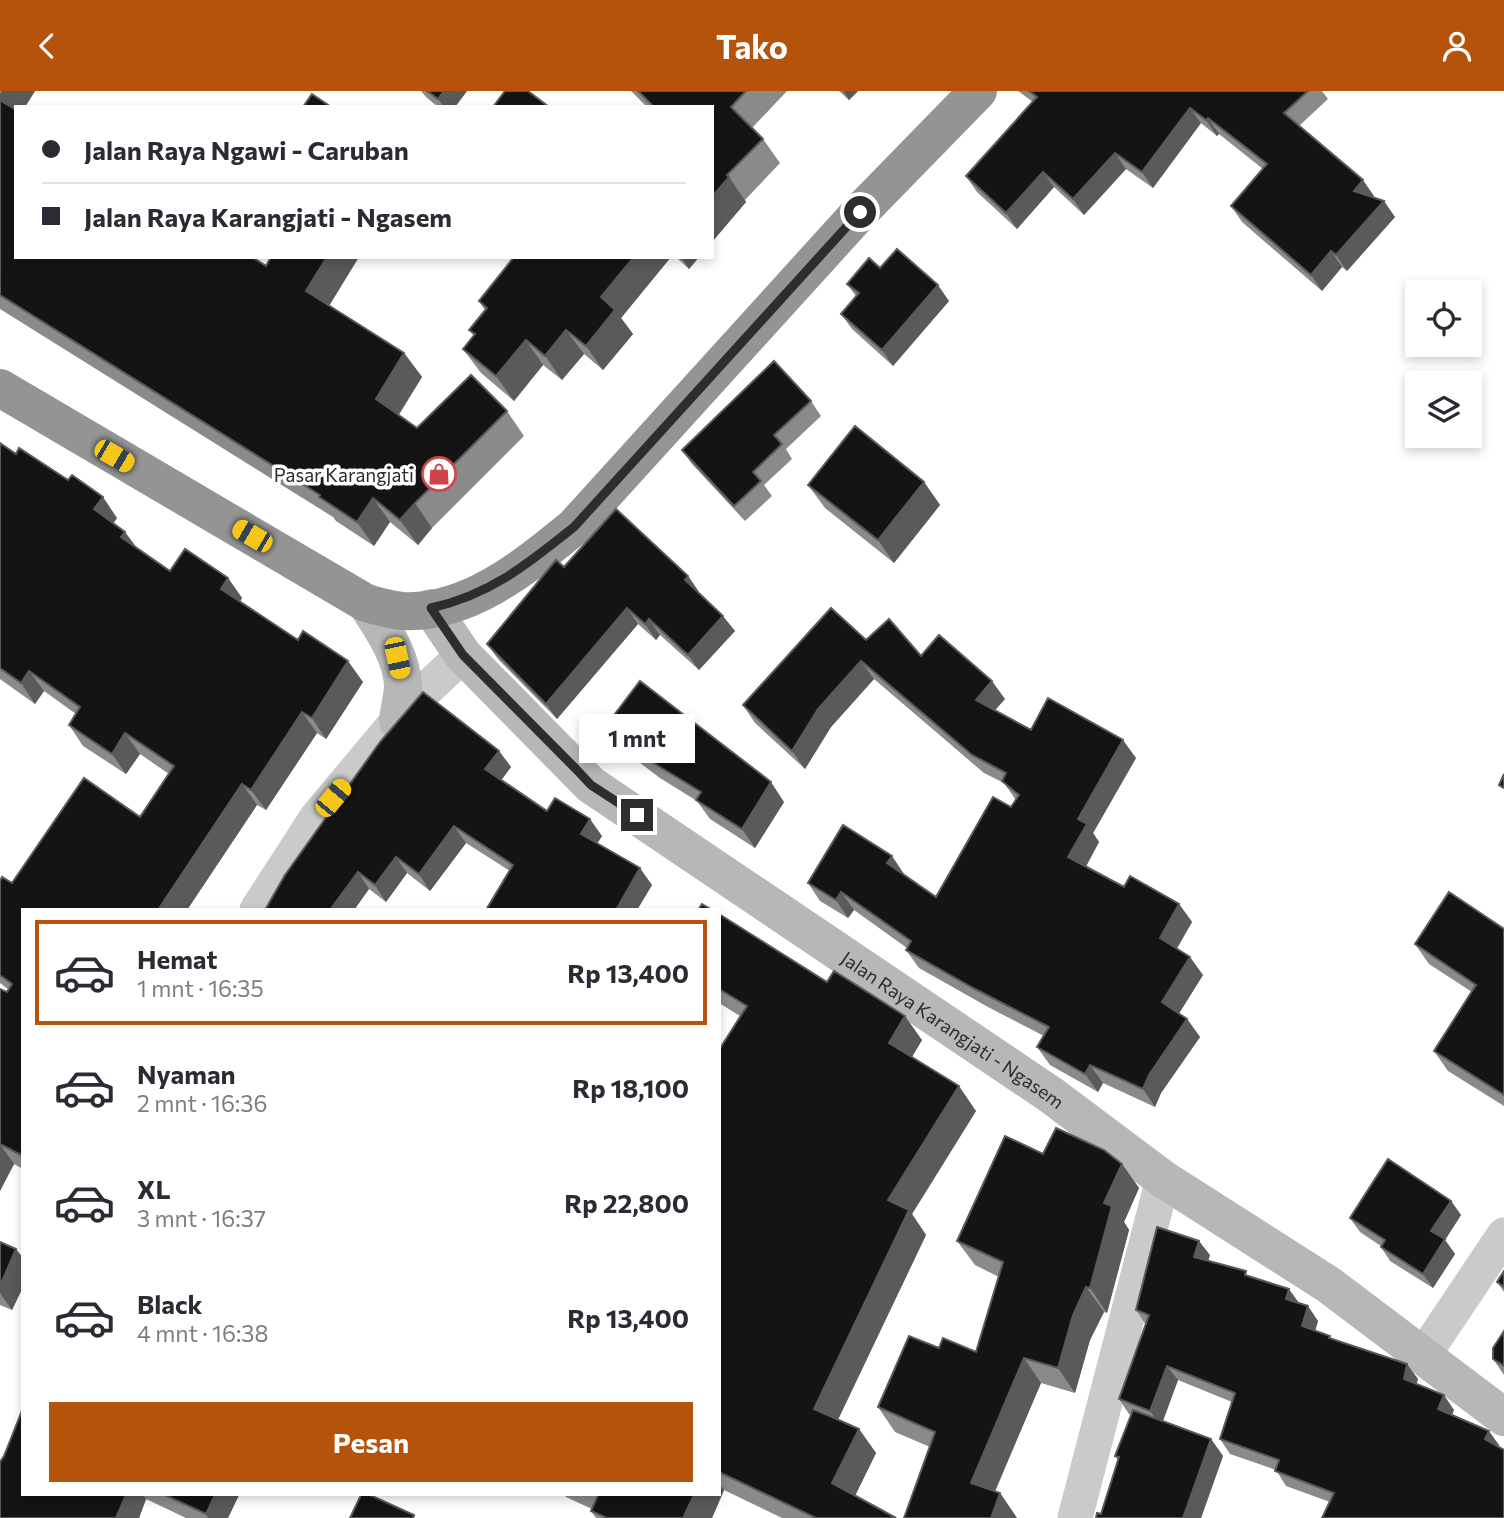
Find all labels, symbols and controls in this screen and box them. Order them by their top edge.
text: Tako [716,26,788,66]
icon: back [28,27,66,65]
icon: person [1438,27,1476,65]
text: Jalan Raya Ngawi - Caruban [84,134,409,165]
route start [844,196,876,228]
text: Jalan Raya Karangjati - Ngasem [84,201,452,232]
map controls [1405,280,1482,448]
button: locate [1405,280,1482,357]
button: layers [1405,371,1482,448]
car [91,436,138,476]
shop icon: Pasar Karangjati [420,455,458,493]
place label: Pasar Karangjati [274,463,414,486]
car [229,516,276,556]
car [383,635,412,681]
callout: 1 mnt [579,713,695,763]
text: 1 mnt [608,724,666,752]
car [312,775,355,821]
route end [621,799,653,831]
icon: car [53,941,116,1004]
text: Hemat [137,943,218,974]
street label: Jalan Raya Karangjati - Ngasem [837,946,1069,1113]
text: Rp 13,400 [567,957,689,988]
text: 1 mnt · 16:35 [137,974,264,1002]
icon: car [53,1056,116,1119]
text: Nyaman [137,1058,236,1089]
text: Rp 18,100 [572,1072,689,1103]
text: 2 mnt · 16:36 [137,1089,267,1117]
icon: car [53,1171,116,1234]
text: XL [137,1173,171,1204]
text: Rp 22,800 [564,1187,689,1218]
text: 3 mnt · 16:37 [137,1204,266,1232]
icon: car [53,1286,116,1349]
text: Black [137,1288,203,1319]
text: Rp 13,400 [567,1302,689,1333]
text: 4 mnt · 16:38 [137,1319,268,1347]
button: Pesan [49,1402,693,1482]

